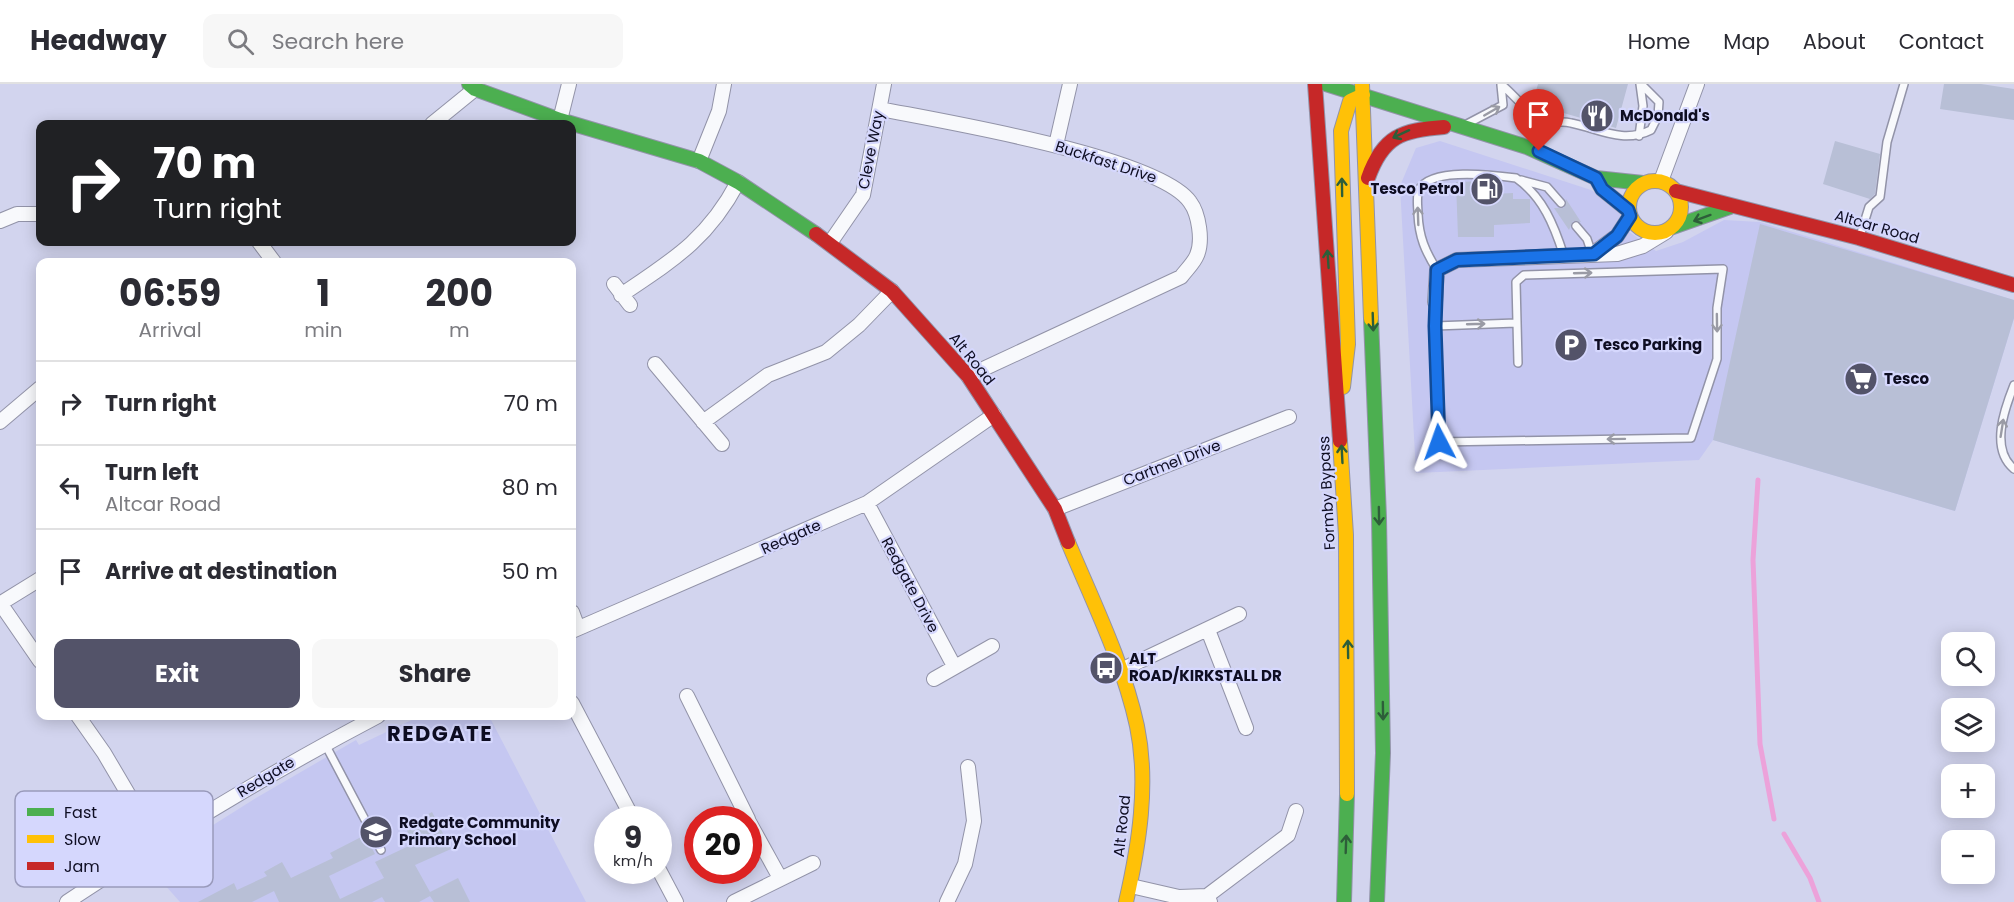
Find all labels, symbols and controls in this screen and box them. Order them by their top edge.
search box [203,14,623,68]
text: Headway [30,21,167,60]
icon: search [224,25,257,58]
text: Search here [272,26,404,57]
text: Home [1628,27,1690,56]
text: Map [1723,27,1770,56]
text: About [1803,27,1866,56]
text: Contact [1899,27,1984,56]
pin [1513,89,1564,151]
icon: arrive [1522,98,1555,131]
restaurant icon: McDonald's [1579,98,1615,134]
one-way arrow [1483,105,1500,117]
place label: McDonald's [1620,105,1710,126]
street label: Cleve Way [853,108,889,191]
one-way arrow [1392,129,1410,141]
text: 70 m [153,134,256,193]
street label: Buckfast Drive [1053,135,1160,188]
icon: right [54,144,132,222]
fuel station icon: Tesco Petrol [1469,171,1505,207]
one-way arrow [1336,177,1348,197]
place label: Tesco Petrol [1371,178,1464,199]
text: Turn right [153,190,282,227]
street label: Altcar Road [1832,204,1922,249]
one-way arrow [1413,207,1424,227]
one-way arrow [1693,213,1711,224]
one-way arrow [1322,250,1333,270]
text: 06:59 [119,268,221,319]
text: 1 [317,268,330,319]
text: 200 [425,268,493,319]
one-way arrow [1572,268,1592,279]
one-way arrow [1368,311,1379,331]
one-way arrow [1711,312,1723,332]
text: Arrival [139,316,202,344]
text: min [304,316,342,344]
text: m [449,316,470,344]
one-way arrow [1465,319,1485,330]
parking icon: Tesco Parking [1553,327,1589,363]
street label: Alt Road [945,328,1000,389]
place label: Tesco Parking [1594,334,1702,355]
supermarket icon: Tesco [1843,361,1879,397]
place label: Tesco [1884,368,1930,389]
icon: right [54,387,87,420]
text: Turn right [105,388,216,419]
text: 70 m [504,388,558,419]
position arrow [1407,410,1471,474]
one-way arrow [1997,419,2008,439]
street label: Cartmel Drive [1120,434,1224,491]
one-way arrow [1606,434,1626,445]
street label: Formby Bypass [1313,435,1340,551]
one-way arrow [1337,444,1348,464]
text: Turn left [105,457,199,488]
icon: left [54,471,87,504]
text: 80 m [502,472,558,503]
text: Altcar Road [105,490,221,518]
one-way arrow [1373,506,1385,526]
street label: Redgate [757,514,824,559]
street label: Redgate Drive [876,533,944,636]
icon: arrive [54,555,87,588]
text: Arrive at destination [105,556,337,587]
text: 50 m [502,556,558,587]
map controls [1941,632,1995,884]
button: search [1941,632,1995,686]
button: Exit [54,639,300,708]
button: Share [312,639,558,708]
one-way arrow [1342,639,1354,659]
place label: ALT ROAD/KIRKSTALL DR [1129,648,1282,686]
bus stop icon: ALT ROAD/KIRKSTALL DR [1088,650,1124,686]
button: layers [1941,698,1995,752]
one-way arrow [1377,701,1388,721]
district label: REDGATE [387,719,493,748]
street label: Redgate [233,751,298,802]
button: + [1941,764,1995,818]
legend [15,791,213,887]
street label: Alt Road [1108,794,1135,858]
text: Fast [64,801,97,824]
speed limit sign: 20 [684,806,762,884]
place label: Redgate Community Primary School [399,812,561,850]
school or university icon: Redgate Community Primary School [358,814,394,850]
text: 9 [624,816,642,859]
text: Slow [64,828,101,851]
button: − [1941,830,1995,884]
one-way arrow [1340,834,1352,854]
text: km/h [613,850,653,871]
text: Jam [64,855,100,878]

